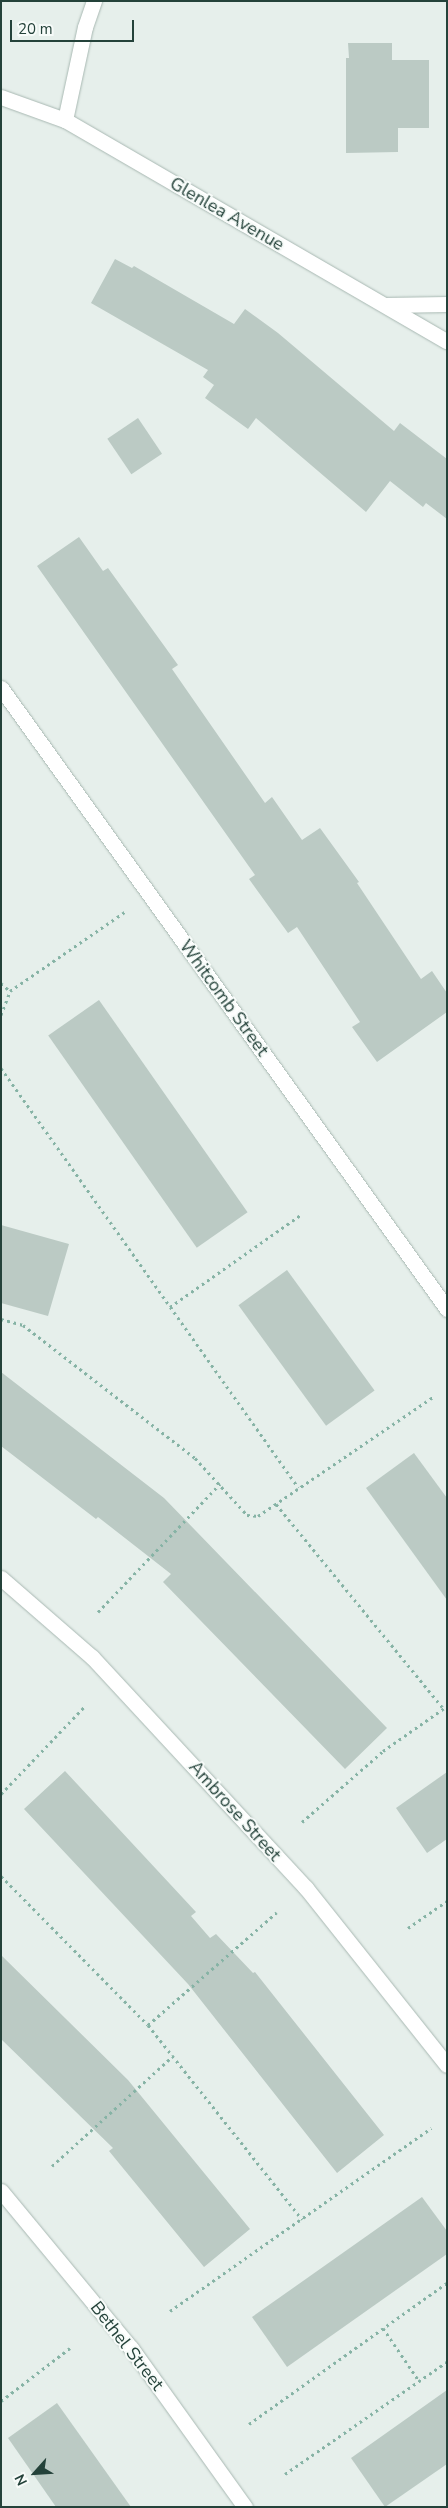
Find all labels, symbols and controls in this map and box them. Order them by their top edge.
scale bar [12,10,136,42]
text: 20 m [18,19,53,39]
street label: Glenlea Avenue [166,173,288,255]
street label: Whitcomb Street [175,936,273,1060]
street label: Ambrose Street [184,1756,286,1866]
street label: Bethel Street [86,2297,168,2395]
north arrow [10,2448,60,2498]
text: N [10,2471,32,2489]

